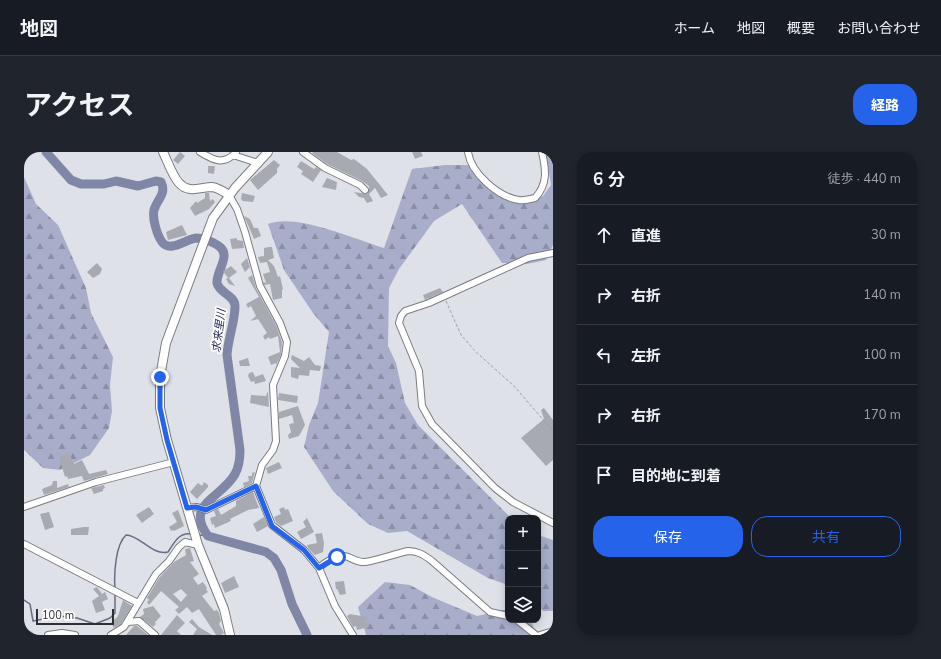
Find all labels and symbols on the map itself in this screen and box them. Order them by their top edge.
water label: 求来里川 [209,307,229,354]
route end [151,368,169,386]
route start [328,548,346,566]
scale bar [36,607,114,626]

